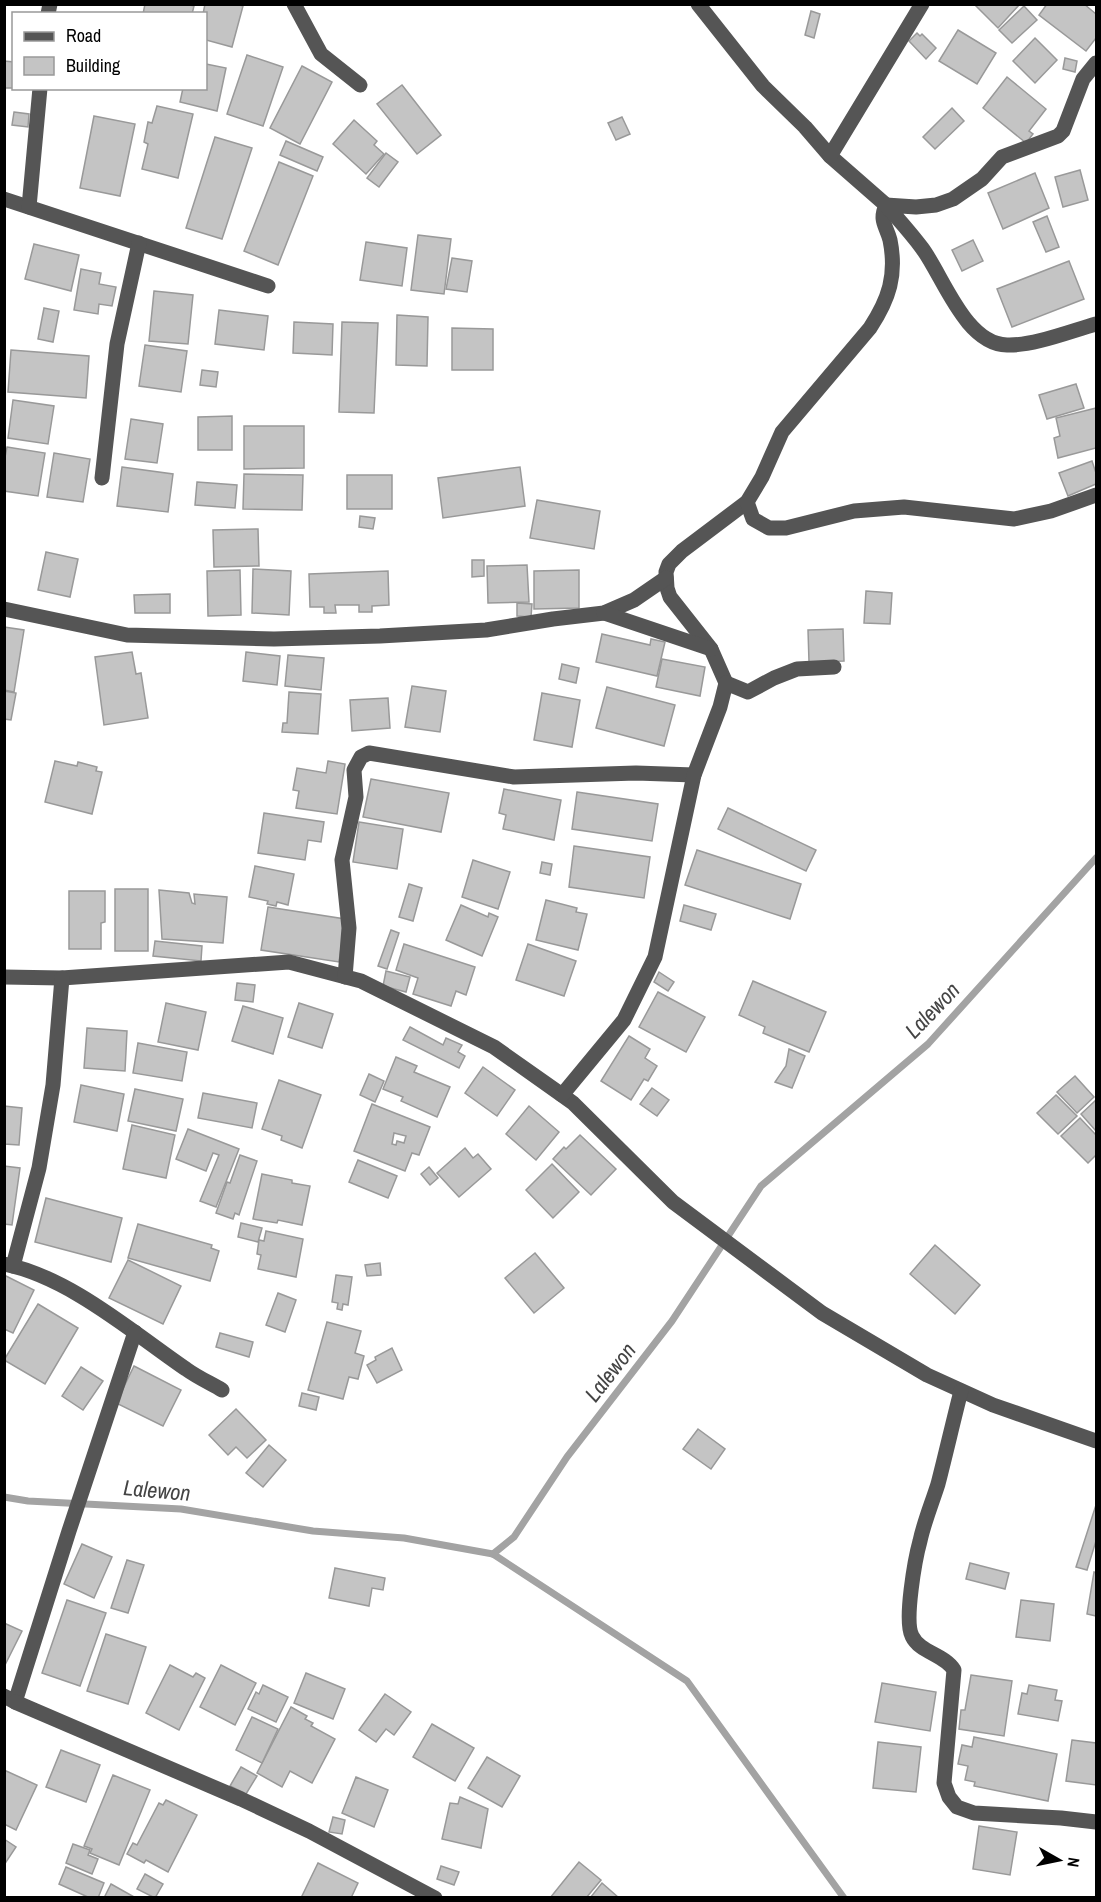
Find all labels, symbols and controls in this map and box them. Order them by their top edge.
legend [12,12,207,90]
text: Road [66,23,101,48]
text: Building [66,53,121,78]
water label: Lalewon [898,975,966,1045]
water label: Lalewon [577,1336,643,1408]
water label: Lalewon [122,1472,192,1508]
north arrow [1029,1830,1089,1890]
text: N [1062,1856,1085,1869]

